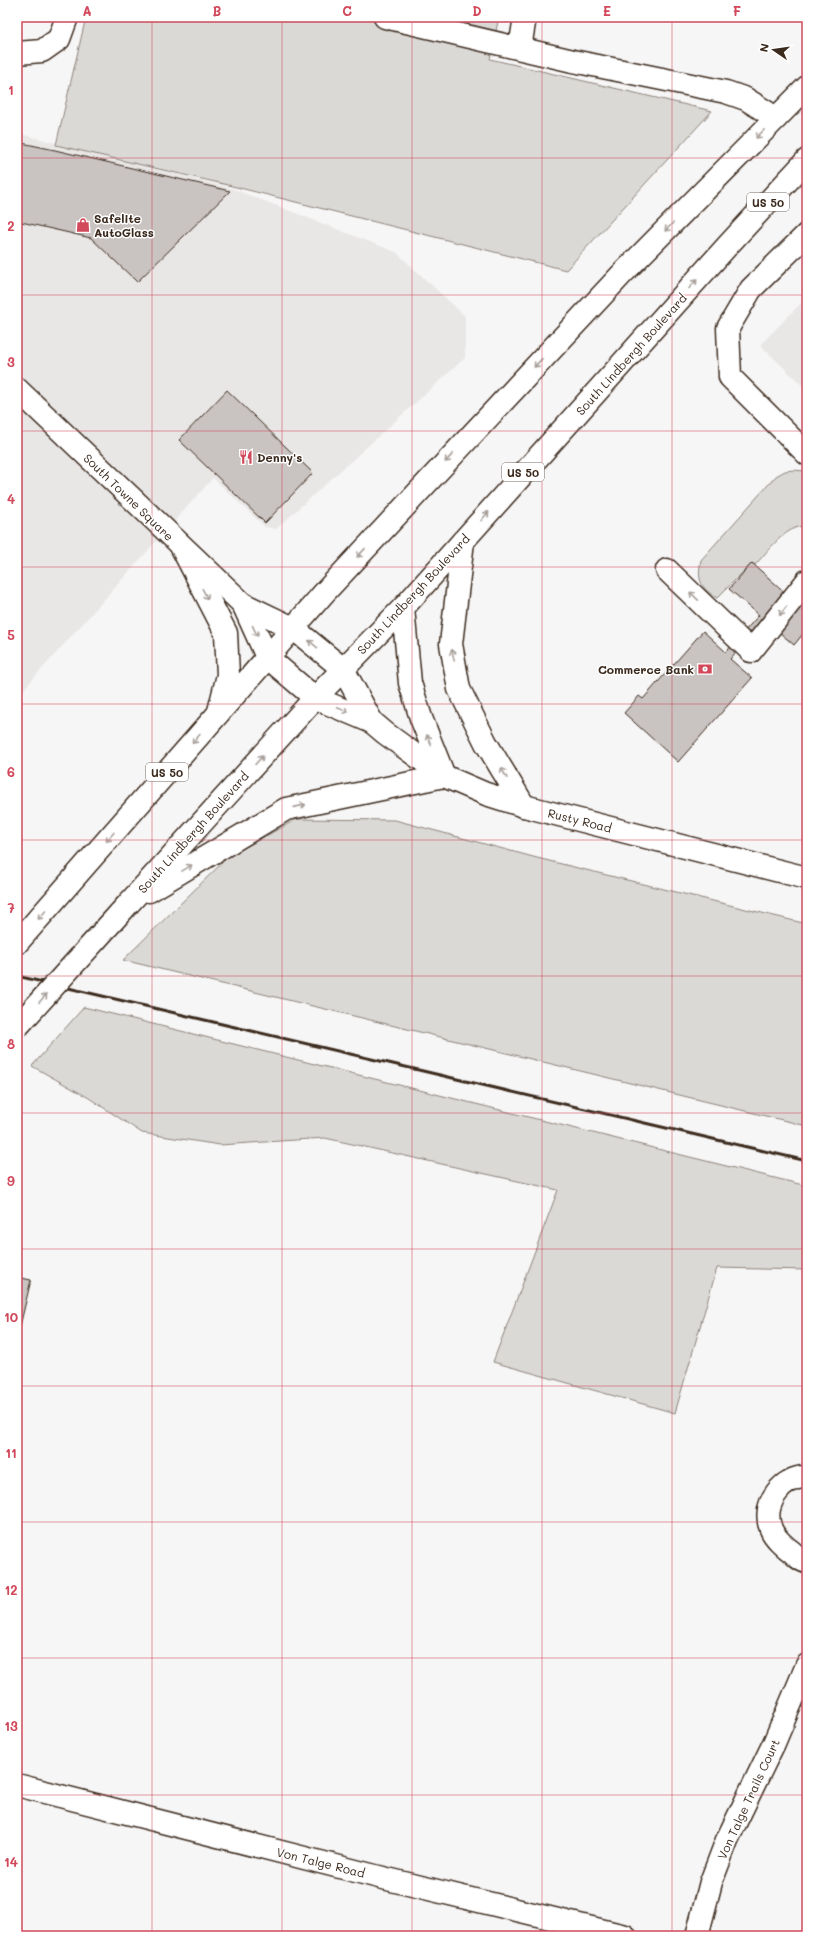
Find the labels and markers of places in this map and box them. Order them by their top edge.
place label: Safelite AutoGlass [94,210,154,240]
shop icon: Safelite AutoGlass [75,217,91,233]
restaurant icon: Denny's [238,449,254,465]
place label: Denny's [257,449,302,465]
place label: Commerce Bank [598,661,694,677]
bank icon: Commerce Bank [697,661,713,677]

